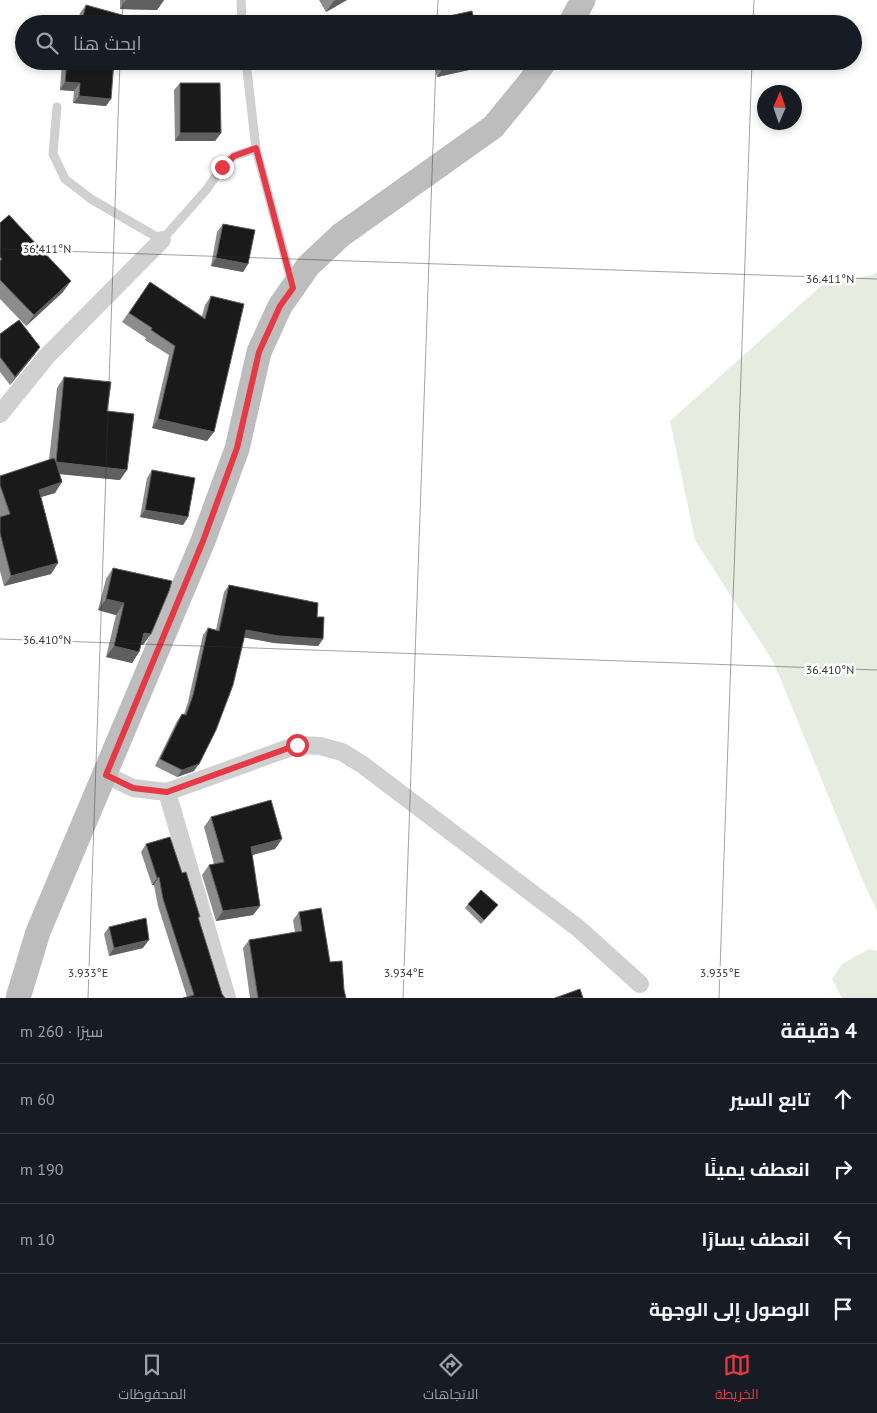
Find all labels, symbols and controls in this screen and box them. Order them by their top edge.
search box [15,15,862,70]
icon: search [33,29,61,57]
text: ابحث هنا [73,31,142,55]
north arrow [757,85,802,130]
route end [211,156,234,179]
text: 36.411°N [23,241,71,256]
text: 36.411°N [806,271,854,286]
text: 36.410°N [23,632,71,647]
text: 36.410°N [806,662,854,677]
route start [286,734,309,757]
text: 3.933°E [68,965,108,980]
text: 3.934°E [384,965,424,980]
text: 3.935°E [700,965,740,980]
text: 4 دقيقة [780,1017,857,1044]
text: سيرًا · 260 m [20,1021,103,1041]
icon: ahead [829,1085,857,1113]
text: تابع السير [730,1087,810,1111]
text: 60 m [20,1089,55,1109]
icon: right [829,1155,857,1183]
text: انعطف يمينًا [704,1157,810,1181]
text: 190 m [20,1159,63,1179]
icon: left [829,1225,857,1253]
text: انعطف يسارًا [702,1227,810,1251]
text: 10 m [20,1229,55,1249]
icon: arrive [829,1295,857,1323]
text: الوصول إلى الوجهة [649,1297,810,1321]
tab: المحفوظات [118,1351,186,1407]
tab: الاتجاهات [423,1351,478,1407]
tab: الخريطة [715,1351,759,1407]

